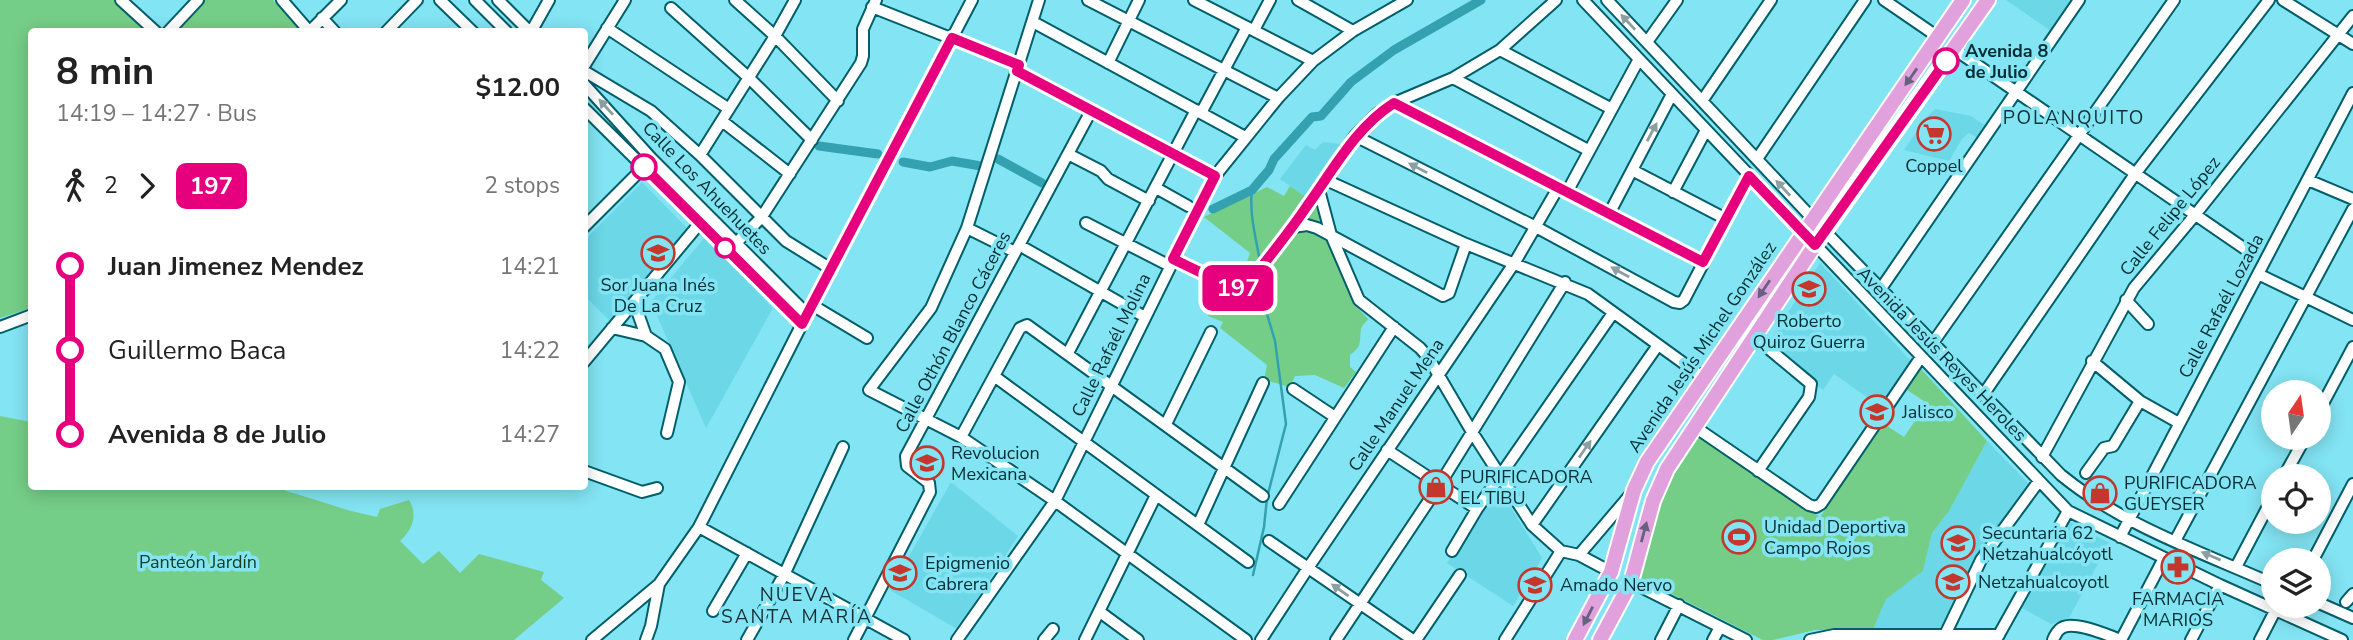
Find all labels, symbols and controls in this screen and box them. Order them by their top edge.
one-way arrow [1620,14,1636,31]
place label: Avenida 8 de Julio [1965,39,2049,84]
text: 8 min [56,46,154,97]
marker: Avenida 8 de Julio [1933,48,1959,74]
one-way arrow [1904,68,1918,86]
text: $12.00 [476,70,560,105]
text: 14:19 – 14:27 · Bus [56,98,257,129]
one-way arrow [598,99,614,116]
district label: POLANQUITO [2003,105,2145,131]
supermarket icon: Coppel [1915,115,1953,153]
street label: Calle Los Ahuehuetes [637,116,777,260]
one-way arrow [1645,122,1657,142]
street label: Calle Felipe López [2114,151,2226,281]
unlabelled marker [631,154,657,180]
place label: Coppel [1905,154,1963,178]
one-way arrow [1408,162,1428,173]
icon: walk [56,167,94,205]
icon: forward [128,167,166,205]
text: 2 [104,170,118,201]
text: 197 [190,170,233,202]
text: 2 stops [484,170,560,201]
one-way arrow [1776,180,1792,197]
street label: Calle Othón Blanco Cáceres [890,227,1016,437]
street label: Calle Rafaél Lozada [2173,230,2269,382]
school or university icon: Sor Juana Inés De La Cruz [639,234,677,272]
street label: Avenida Jesús Michel González [1622,237,1782,457]
unlabelled marker [715,238,735,258]
text: Juan Jimenez Mendez [108,249,364,284]
text: 14:21 [500,251,560,282]
street label: Avenida Jesús Reyes Heroles [1852,261,2032,447]
line badge: 197 [1198,265,1278,311]
one-way arrow [1609,267,1629,279]
street label: Calle Rafaél Molina [1066,269,1156,421]
school or university icon: Roberto Quiroz Guerra [1790,270,1828,308]
text: 197 [1216,272,1260,304]
place label: Sor Juana Inés De La Cruz [600,273,716,318]
one-way arrow [1757,280,1771,298]
place label: Roberto Quiroz Guerra [1753,309,1865,354]
text: Guillermo Baca [108,333,286,368]
street label: Calle Manuel Mena [1343,334,1449,476]
text: 14:22 [500,335,560,366]
north arrow [2261,380,2331,450]
map controls [2261,380,2331,618]
school or university icon: Jalisco [1858,393,1896,431]
place label: Jalisco [1901,400,1954,424]
text: Avenida 8 de Julio [108,417,326,452]
text: 14:27 [500,419,560,450]
one-way arrow [1578,440,1592,458]
place label: Revolucion Mexicana [951,441,1040,486]
school or university icon: Revolucion Mexicana [908,444,946,482]
button: locate [2261,464,2331,534]
place label: PURIFICADORA EL TIBU [1460,465,1593,510]
shop icon: PURIFICADORA EL TIBU [1417,468,1455,506]
place label: PURIFICADORA GUEYSER [2124,471,2257,516]
shop icon: PURIFICADORA GUEYSER [2081,474,2119,512]
place label: Unidad Deportiva Campo Rojos [1764,515,1906,560]
sports icon: Unidad Deportiva Campo Rojos [1720,518,1758,556]
one-way arrow [1639,521,1650,543]
place label: Secuntaria 62 Netzahualcóyotl [1982,521,2113,566]
school or university icon: Secuntaria 62 Netzahualcóyotl [1939,524,1977,562]
pharmacy icon: FARMACIA MARIOS [2159,548,2197,586]
button: layers [2261,548,2331,618]
park label: Panteón Jardín [139,550,257,574]
place label: Epigmenio Cabrera [925,551,1010,596]
one-way arrow [2200,551,2221,562]
school or university icon: Epigmenio Cabrera [881,554,919,592]
school or university icon: Netzahualcoyotl [1934,563,1972,601]
school or university icon: Amado Nervo [1516,566,1554,604]
place label: Netzahualcoyotl [1978,570,2109,594]
place label: Amado Nervo [1560,573,1672,597]
district label: NUEVA SANTA MARÍA [721,582,873,630]
one-way arrow [1331,583,1349,597]
place label: FARMACIA MARIOS [2132,587,2224,632]
one-way arrow [1582,606,1594,626]

